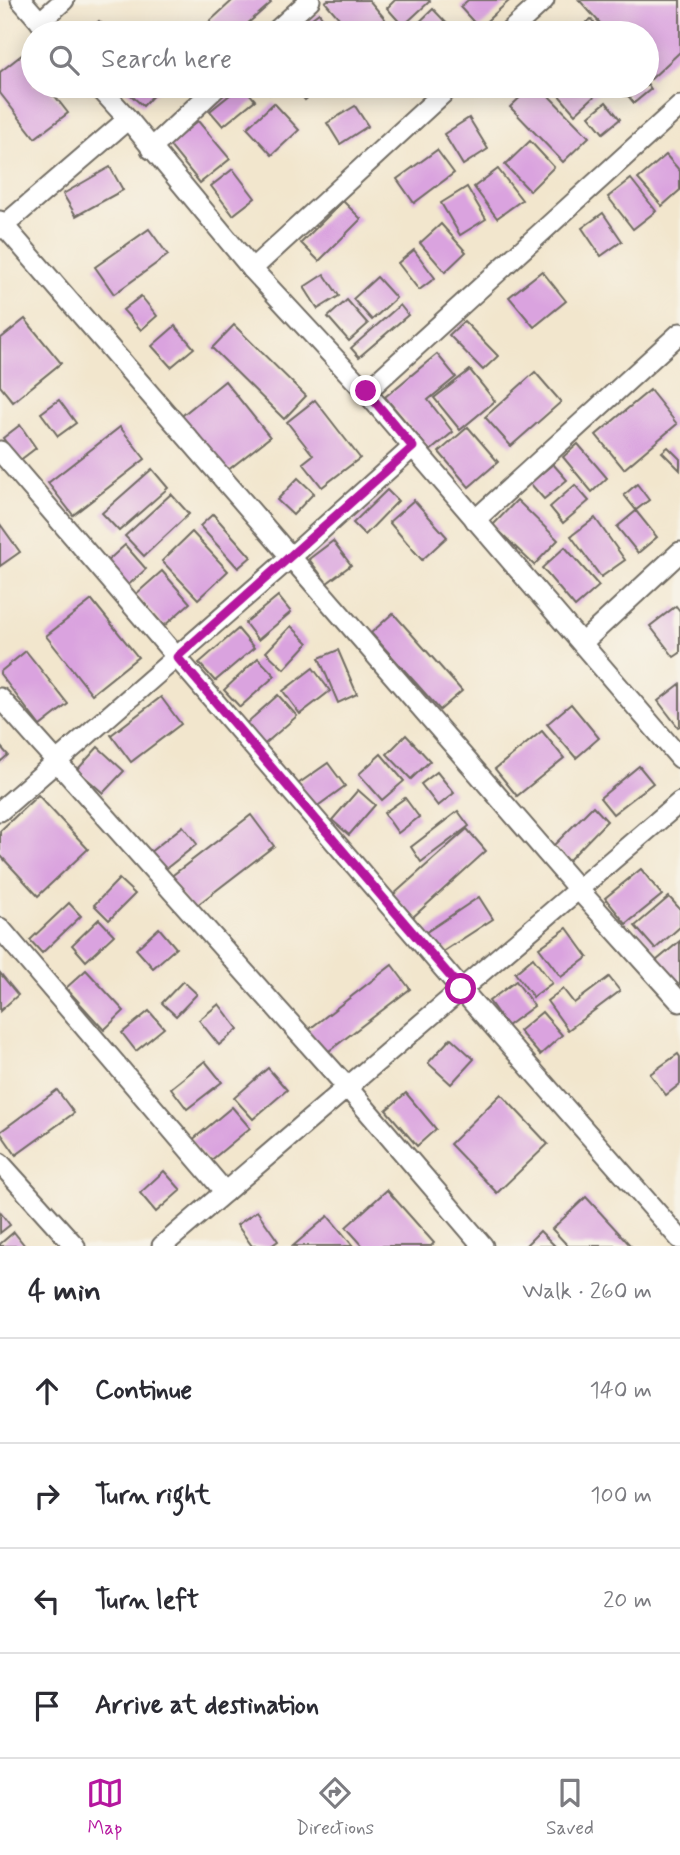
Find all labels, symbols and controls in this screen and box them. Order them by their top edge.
search box [21,21,659,98]
icon: search [45,41,83,79]
text: Search here [101,43,232,77]
route end [350,375,381,406]
route start [445,973,476,1004]
text: 4 min [28,1272,101,1311]
text: Walk · 260 m [522,1277,652,1307]
icon: ahead [28,1372,66,1410]
text: Continue [95,1374,192,1408]
text: 140 m [589,1376,652,1406]
icon: right [28,1477,66,1515]
text: Turn right [95,1479,211,1513]
text: 100 m [590,1481,652,1511]
icon: left [28,1582,66,1620]
text: Turn left [95,1584,199,1618]
text: 20 m [603,1586,652,1616]
icon: arrive [28,1687,66,1725]
text: Arrive at destination [95,1689,319,1723]
tab: Map [86,1774,124,1841]
tab: Directions [296,1774,374,1841]
tab: Saved [546,1774,594,1841]

